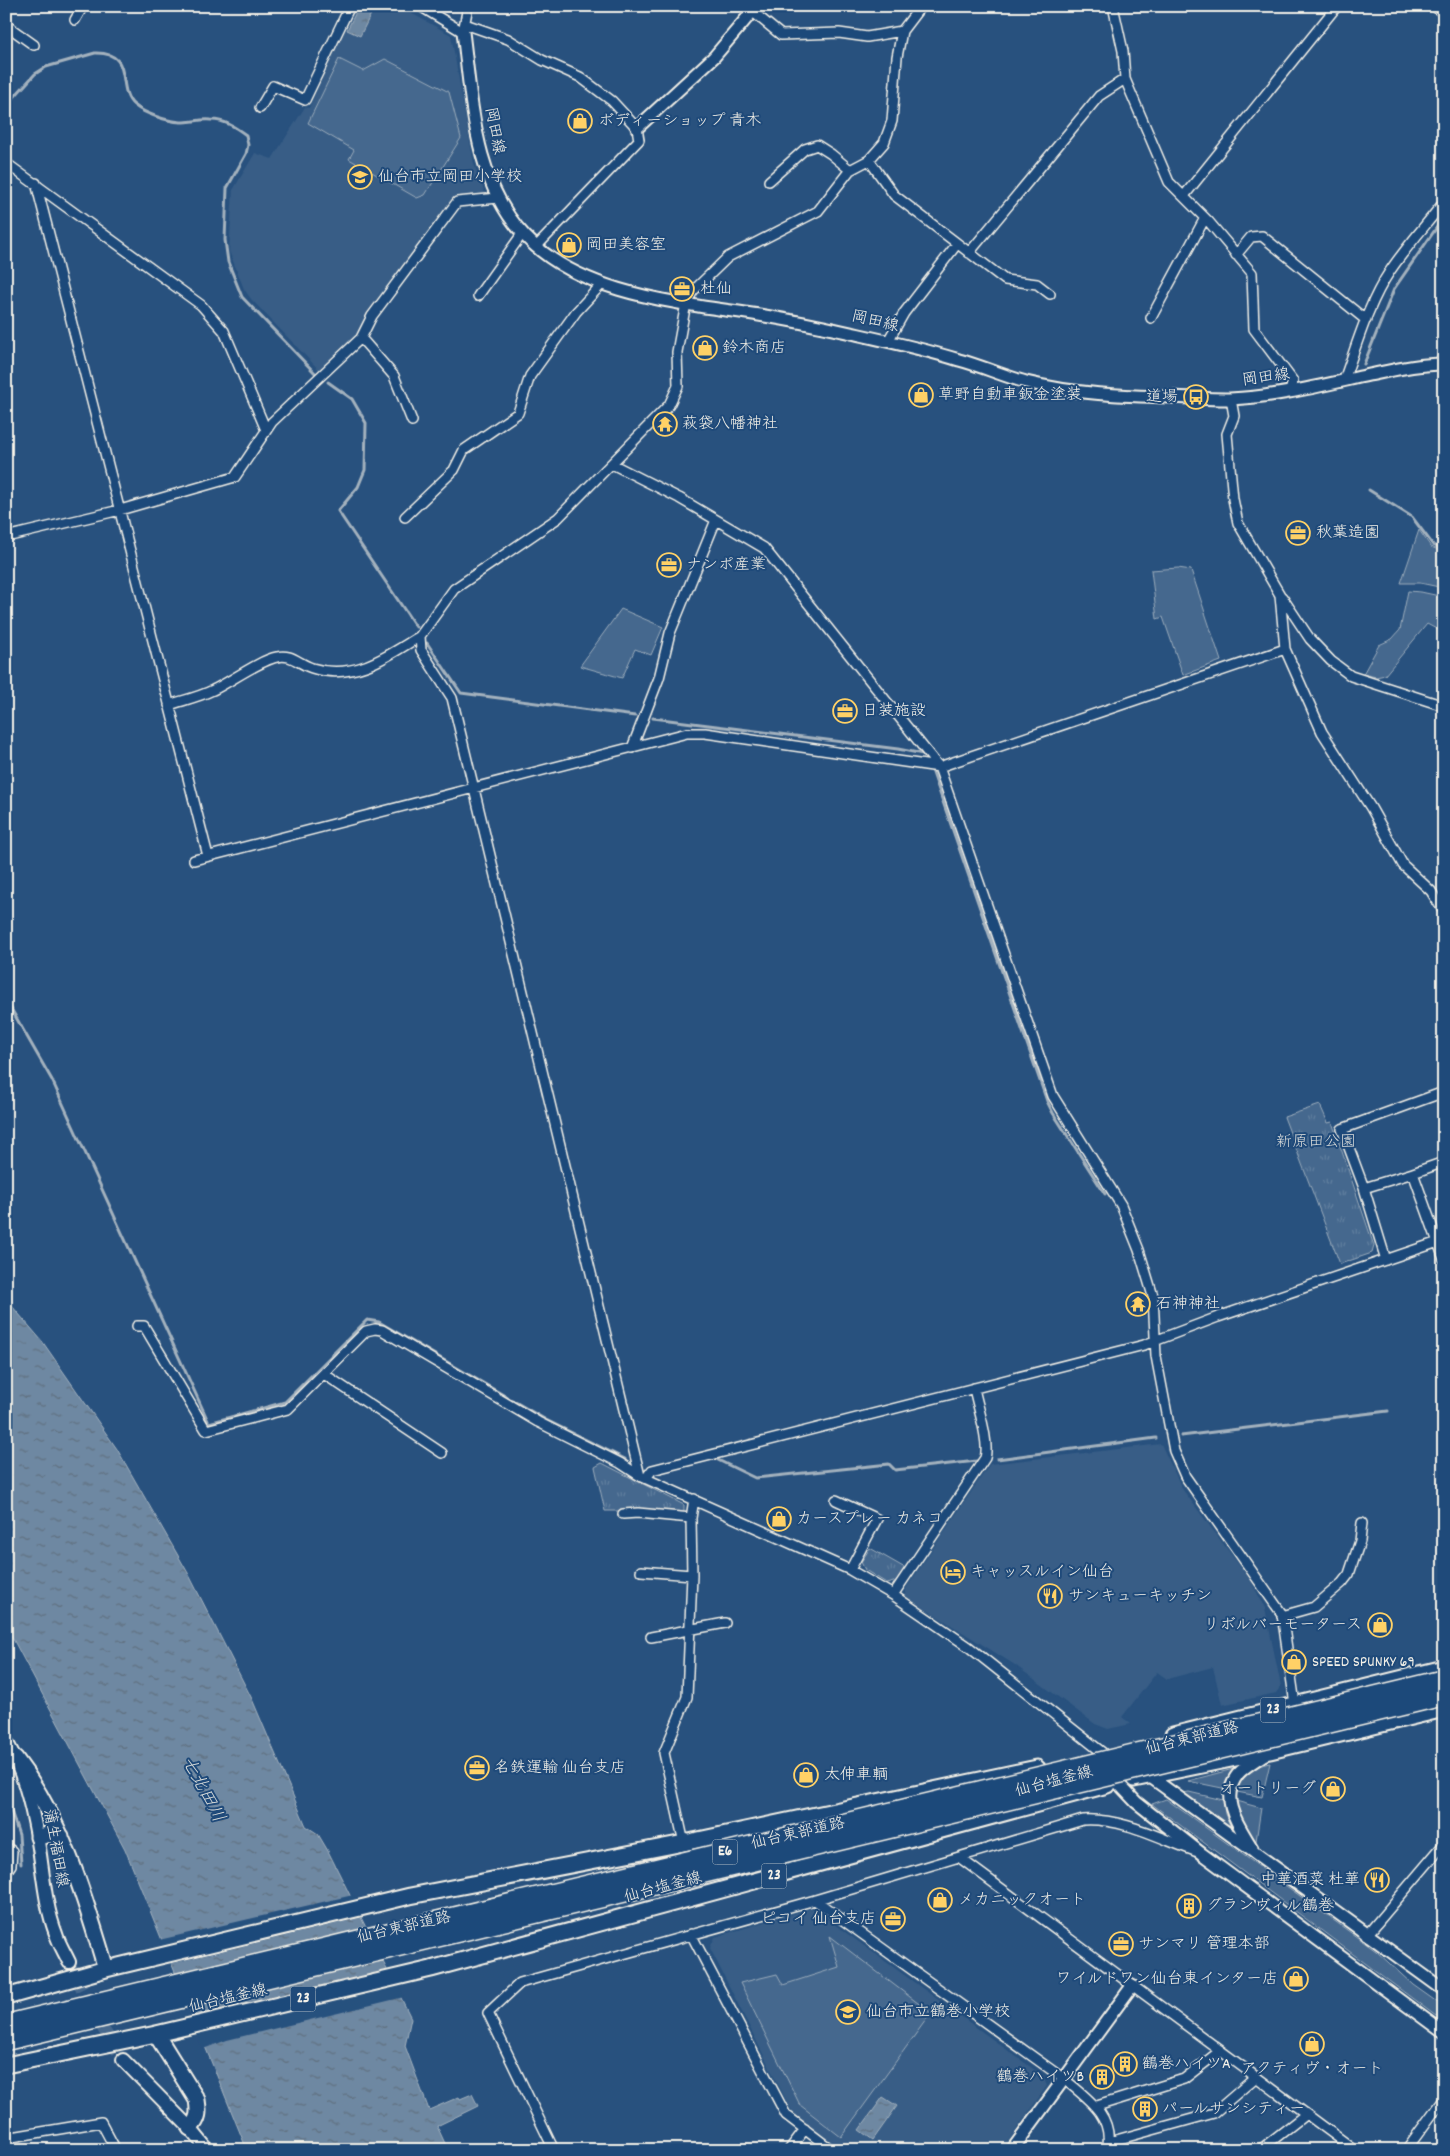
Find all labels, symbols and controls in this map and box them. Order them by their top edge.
street label: 岡田線 [478,105,510,157]
shop icon: ボディーショップ 青木 [567,108,593,134]
place label: ボディーショップ 青木 [598,110,761,133]
school or university icon: 仙台市立岡田小学校 [347,164,373,190]
place label: 仙台市立岡田小学校 [378,166,522,189]
shop icon: 岡田美容室 [556,232,582,258]
place label: 岡田美容室 [586,234,666,257]
office icon: 杜仙 [669,276,695,302]
place label: 杜仙 [700,278,732,301]
street label: 岡田線 [849,305,901,339]
shop icon: 鈴木商店 [692,335,718,361]
place label: 鈴木商店 [722,337,786,360]
street label: 岡田線 [1241,363,1291,393]
shop icon: 草野自動車鈑金塗装 [908,382,934,408]
place label: 草野自動車鈑金塗装 [938,384,1082,407]
bus stop icon: 道場 [1183,384,1209,410]
place label: 道場 [1146,386,1178,409]
temple icon: 萩袋八幡神社 [652,411,678,437]
place label: 萩袋八幡神社 [682,413,778,436]
office icon: 秋葉造園 [1285,520,1311,546]
place label: 秋葉造園 [1316,522,1380,545]
office icon: ナンポ産業 [656,552,682,578]
place label: ナンポ産業 [686,554,766,577]
office icon: 日装施設 [832,698,858,724]
place label: 日装施設 [862,700,926,723]
park label: 新原田公園 [1276,1131,1356,1154]
temple icon: 石神神社 [1125,1291,1151,1317]
place label: 石神神社 [1156,1293,1220,1316]
shop icon: カースプレー カネコ [766,1506,792,1532]
place label: カースプレー カネコ [796,1508,943,1531]
hotel icon: キャッスルイン仙台 [940,1559,966,1585]
place label: キャッスルイン仙台 [970,1561,1114,1584]
restaurant icon: サンキューキッチン [1037,1583,1063,1609]
place label: サンキューキッチン [1068,1585,1212,1608]
shop icon: リボルバーモータース [1367,1612,1393,1638]
place label: リボルバーモータース [1204,1614,1362,1637]
shop icon: SPEED SPUNKY 69 [1281,1649,1307,1675]
place label: SPEED SPUNKY 69 [1312,1651,1415,1674]
road number: 23 [1260,1698,1286,1722]
street label: 仙台東部道路 [1143,1716,1241,1762]
water label: 七北田川 [174,1752,230,1828]
office icon: 名鉄運輸 仙台支店 [464,1755,490,1781]
place label: 名鉄運輸 仙台支店 [494,1757,626,1780]
street label: 仙台塩釜線 [1012,1761,1096,1803]
shop icon: 太伸車輌 [793,1762,819,1788]
place label: 太伸車輌 [824,1764,888,1787]
shop icon: オートリーグ [1320,1776,1346,1802]
place label: オートリーグ [1220,1778,1316,1801]
street label: 蒲生福田線 [37,1807,73,1889]
street label: 仙台東部道路 [749,1812,847,1856]
road number: E6 [712,1840,738,1864]
road number: 23 [762,1864,786,1888]
street label: 仙台塩釜線 [621,1867,705,1909]
restaurant icon: 中華酒菜 杜華 [1364,1867,1390,1893]
place label: 中華酒菜 杜華 [1260,1869,1360,1892]
shop icon: メカニックオート [927,1887,953,1913]
place label: メカニックオート [958,1889,1086,1912]
building icon: グランヴィル鶴巻 [1176,1893,1202,1919]
place label: グランヴィル鶴巻 [1206,1895,1334,1918]
street label: 仙台東部道路 [355,1906,453,1950]
office icon: ピコイ 仙台支店 [880,1906,906,1932]
place label: ピコイ 仙台支店 [760,1908,876,1931]
office icon: サンマリ 管理本部 [1108,1931,1134,1957]
place label: サンマリ 管理本部 [1138,1933,1270,1956]
shop icon: ワイルドワン仙台東インター店 [1283,1966,1309,1992]
place label: ワイルドワン仙台東インター店 [1056,1968,1278,1991]
street label: 仙台塩釜線 [186,1979,270,2019]
road number: 23 [290,1986,316,2012]
school or university icon: 仙台市立鶴巻小学校 [835,1999,861,2025]
place label: 仙台市立鶴巻小学校 [866,2001,1010,2024]
shop icon: アクティヴ・オート [1299,2031,1325,2057]
building icon: 鶴巻ハイツA [1112,2051,1138,2077]
place label: 鶴巻ハイツA [1142,2053,1231,2076]
place label: アクティヴ・オート [1240,2058,1384,2081]
building icon: 鶴巻ハイツB [1089,2064,1115,2090]
place label: 鶴巻ハイツB [996,2066,1084,2089]
building icon: パールサンシティー [1132,2096,1158,2122]
place label: パールサンシティー [1162,2098,1305,2121]

